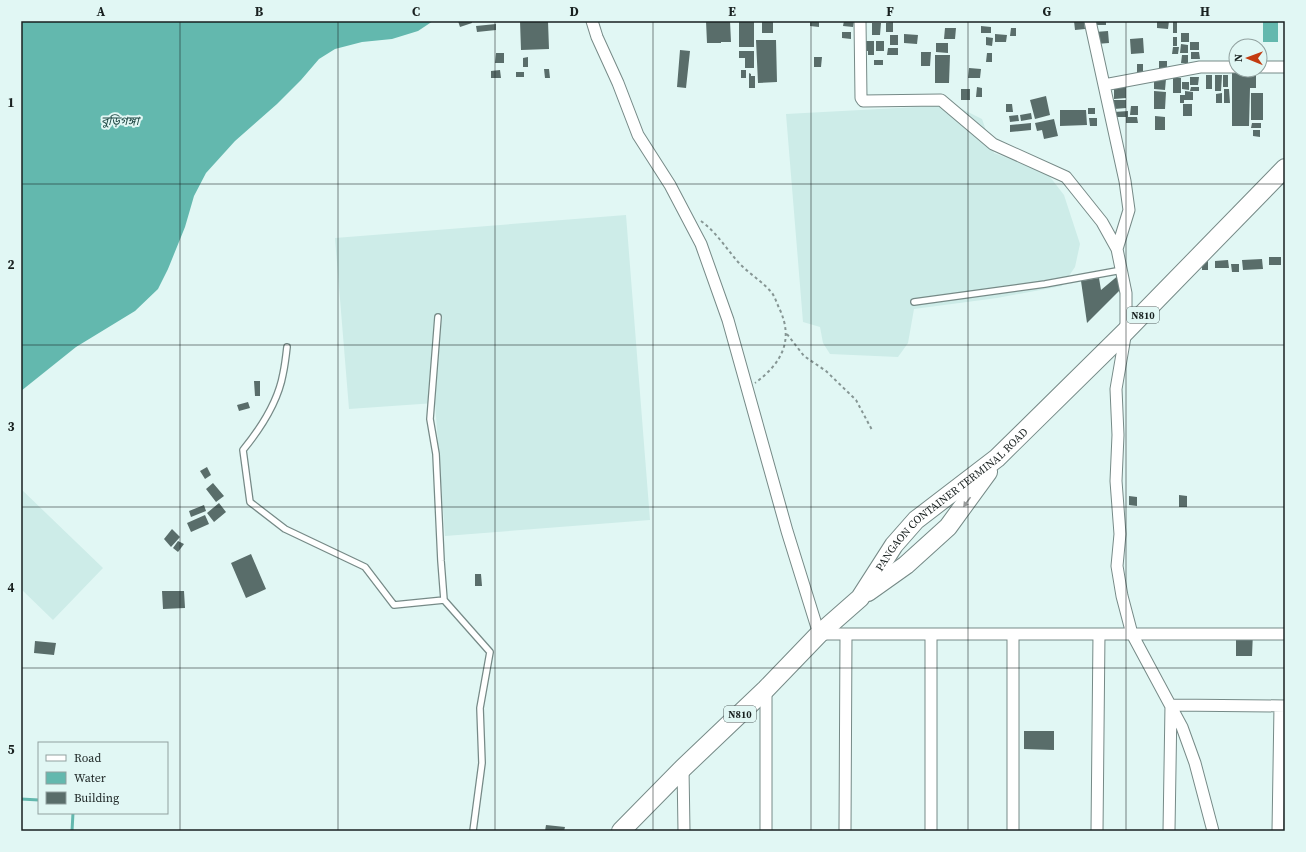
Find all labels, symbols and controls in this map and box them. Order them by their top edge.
text: A [97,3,106,20]
text: B [255,3,264,20]
text: C [412,3,420,20]
text: D [569,3,579,20]
text: E [728,3,736,20]
text: F [886,3,894,20]
text: G [1043,3,1052,20]
text: H [1200,3,1210,20]
north arrow [1228,38,1268,78]
text: N [1231,54,1246,62]
text: 1 [7,94,15,111]
water label: বুড়িগঙ্গা [101,113,142,129]
text: 2 [7,256,15,273]
road number: N810 [1127,307,1159,323]
text: 3 [7,418,15,435]
street label: PANGAON CONTAINER TERMINAL ROAD [872,424,1031,574]
one-way arrow [963,496,971,507]
text: 4 [7,579,15,596]
road number: N810 [724,706,756,722]
text: 5 [7,741,15,758]
legend [38,742,168,814]
text: Road [74,750,101,766]
text: Water [74,770,106,786]
text: Building [74,790,119,806]

